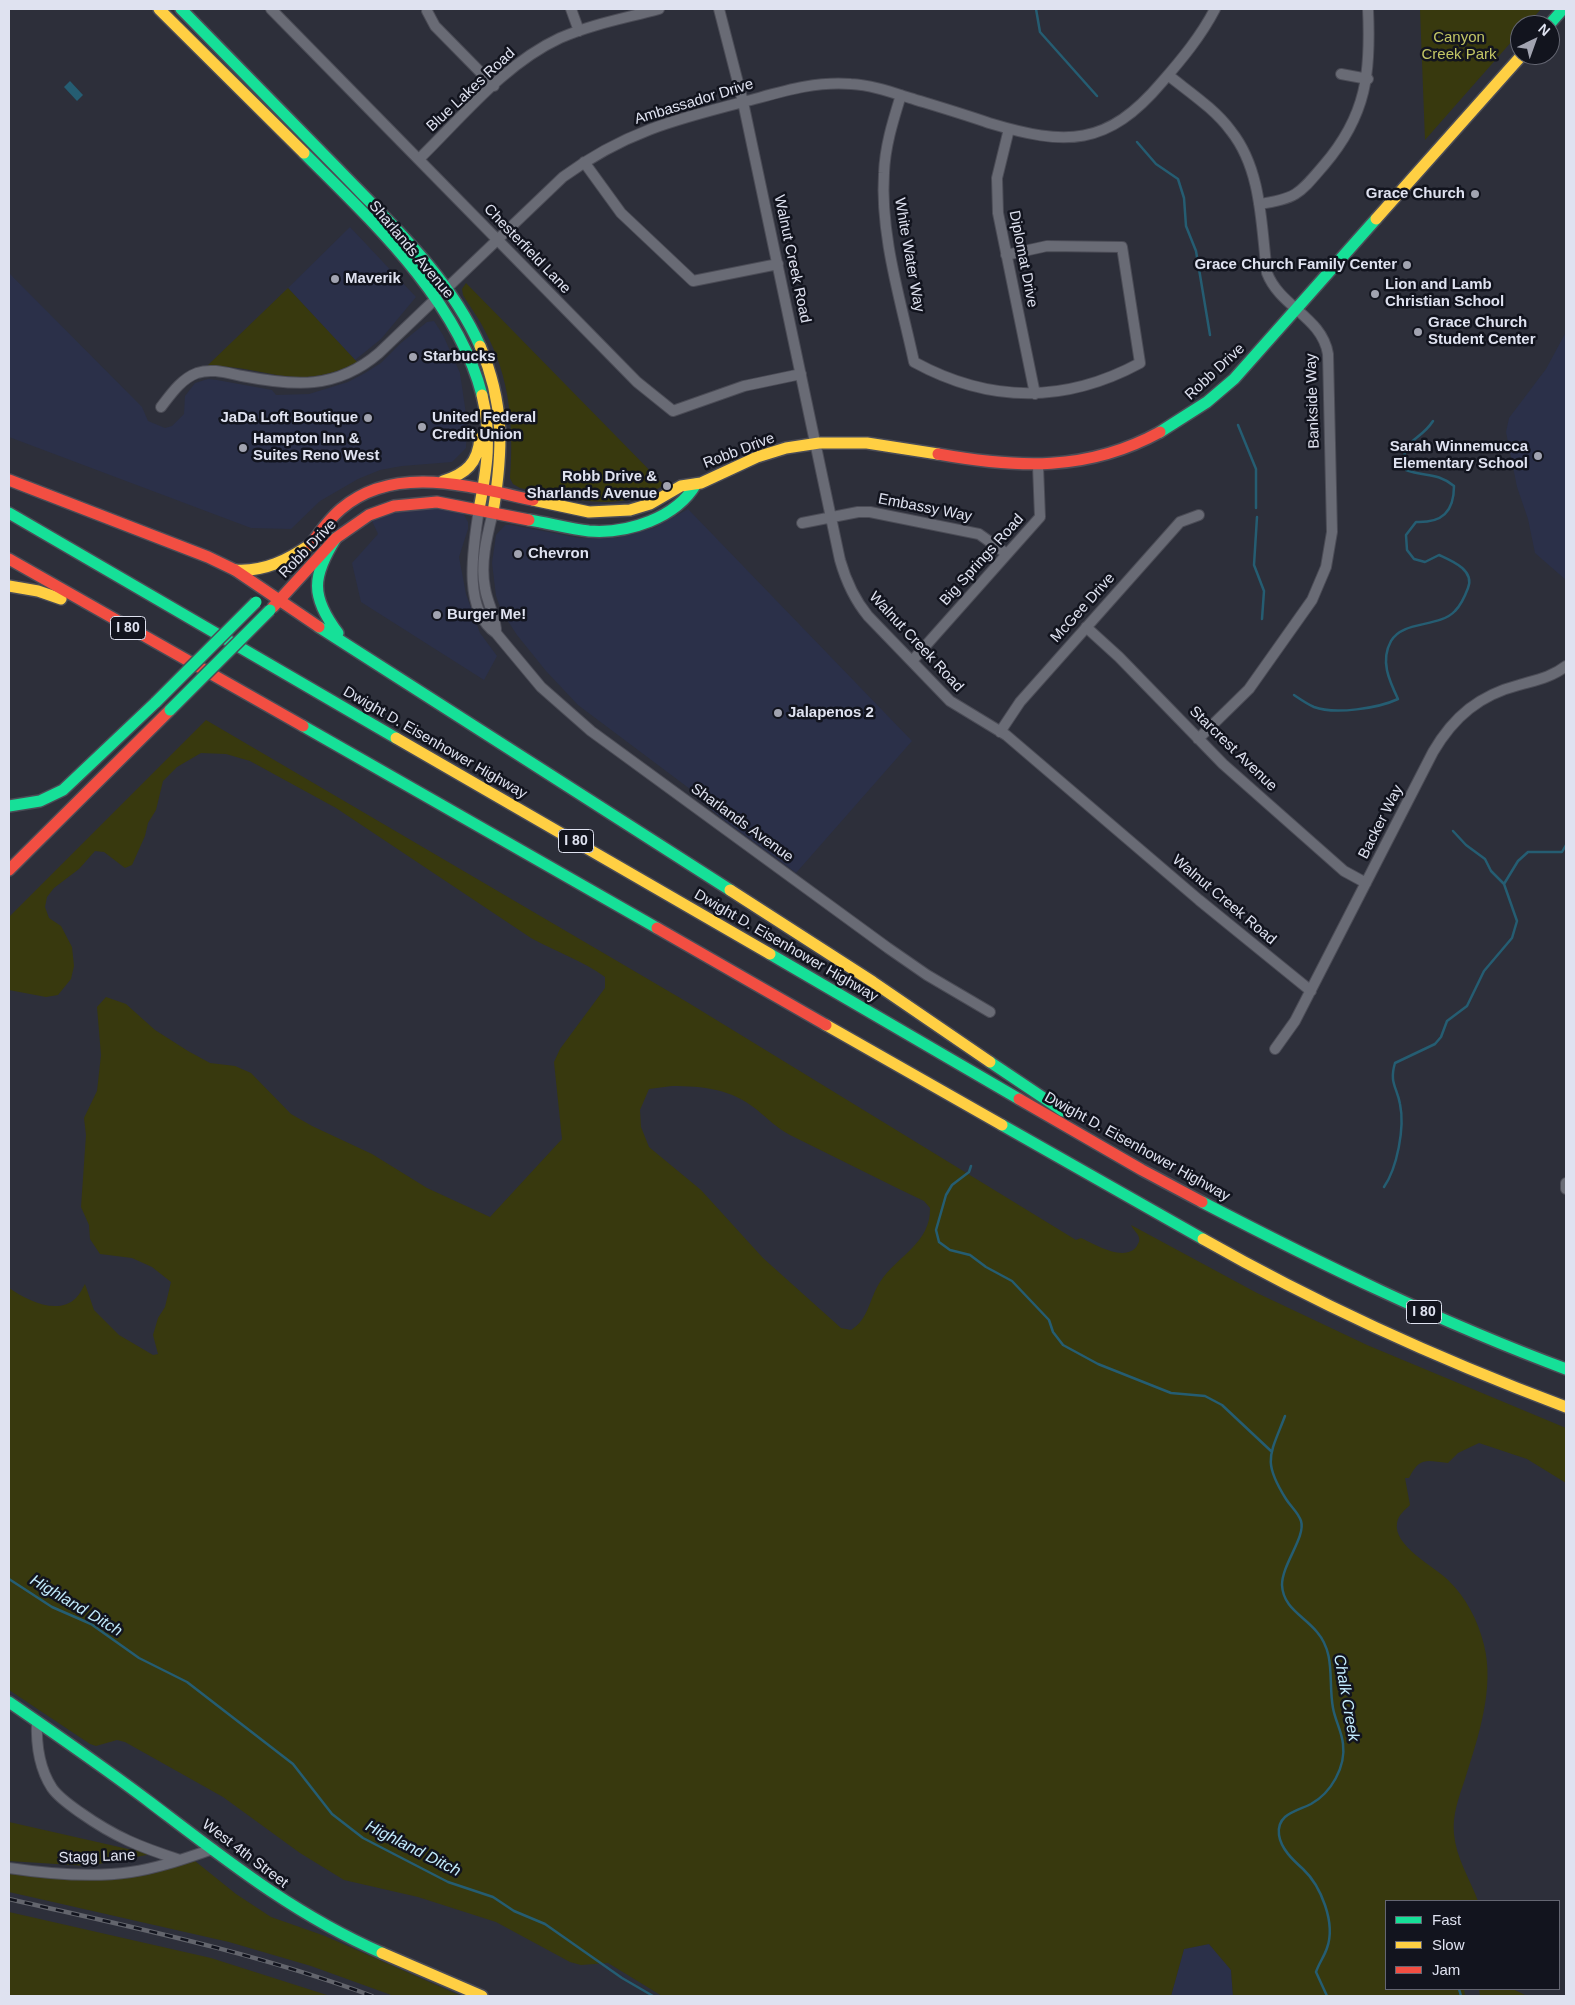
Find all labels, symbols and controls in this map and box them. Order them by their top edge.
north arrow [1510,15,1560,65]
text: N [1535,20,1553,39]
park label: Canyon Creek Park [1421,29,1497,64]
street label: Blue Lakes Road [423,44,519,136]
street label: Ambassador Drive [632,75,756,129]
place label: Grace Church [1366,185,1465,203]
marker: Grace Church [1469,188,1481,200]
street label: Walnut Creek Road [770,193,814,325]
street label: Sharlands Avenue [365,197,457,303]
street label: White Water Way [890,197,928,313]
street label: Chesterfield Lane [480,200,574,298]
street label: Diplomat Drive [1005,209,1041,309]
place label: Grace Church Family Center [1194,256,1397,274]
marker: Grace Church Family Center [1401,259,1413,271]
place label: Maverik [345,270,401,288]
marker: Maverik [329,273,341,285]
place label: Lion and Lamb Christian School [1385,276,1504,311]
marker: Lion and Lamb Christian School [1369,288,1381,300]
place label: Grace Church Student Center [1428,314,1536,349]
marker: Grace Church Student Center [1412,326,1424,338]
street label: Robb Drive [1181,340,1249,404]
place label: Starbucks [423,348,496,366]
marker: Starbucks [407,351,419,363]
street label: Bankside Way [1302,353,1324,449]
place label: JaDa Loft Boutique [221,409,358,427]
place label: United Federal Credit Union [432,409,536,444]
marker: JaDa Loft Boutique [362,412,374,424]
marker: United Federal Credit Union [416,421,428,433]
street label: Robb Drive [701,429,777,473]
place label: Hampton Inn & Suites Reno West [253,430,379,465]
place label: Sarah Winnemucca Elementary School [1390,438,1528,473]
marker: Hampton Inn & Suites Reno West [237,442,249,454]
marker: Sarah Winnemucca Elementary School [1532,450,1544,462]
place label: Robb Drive & Sharlands Avenue [527,468,657,503]
marker: Robb Drive & Sharlands Avenue [661,480,673,492]
street label: Embassy Way [877,490,973,526]
street label: Big Springs Road [936,511,1028,609]
street label: Robb Drive [275,516,341,582]
place label: Chevron [528,545,589,563]
marker: Chevron [512,548,524,560]
street label: McGee Drive [1047,569,1119,647]
street label: Walnut Creek Road [865,588,967,696]
place label: Burger Me! [447,606,526,624]
marker: Burger Me! [431,609,443,621]
road number: I 80 [110,616,146,640]
street label: Dwight D. Eisenhower Highway [340,683,530,803]
street label: Starcrest Avenue [1185,703,1281,795]
place label: Jalapenos 2 [788,704,874,722]
marker: Jalapenos 2 [772,707,784,719]
street label: Sharlands Avenue [687,780,797,866]
street label: Backer Way [1355,782,1407,862]
road number: I 80 [558,829,594,852]
street label: Walnut Creek Road [1168,851,1280,949]
street label: Dwight D. Eisenhower Highway [691,886,881,1006]
street label: Dwight D. Eisenhower Highway [1041,1088,1233,1206]
road number: I 80 [1406,1300,1442,1324]
water label: Highland Ditch [26,1571,126,1641]
water label: Chalk Creek [1329,1653,1363,1743]
street label: West 4th Street [198,1816,292,1892]
water label: Highland Ditch [362,1817,464,1881]
street label: Stagg Lane [58,1847,136,1867]
legend [1385,1900,1560,1990]
text: Fast [1432,1911,1461,1928]
text: Slow [1432,1936,1465,1953]
text: Jam [1432,1961,1460,1978]

